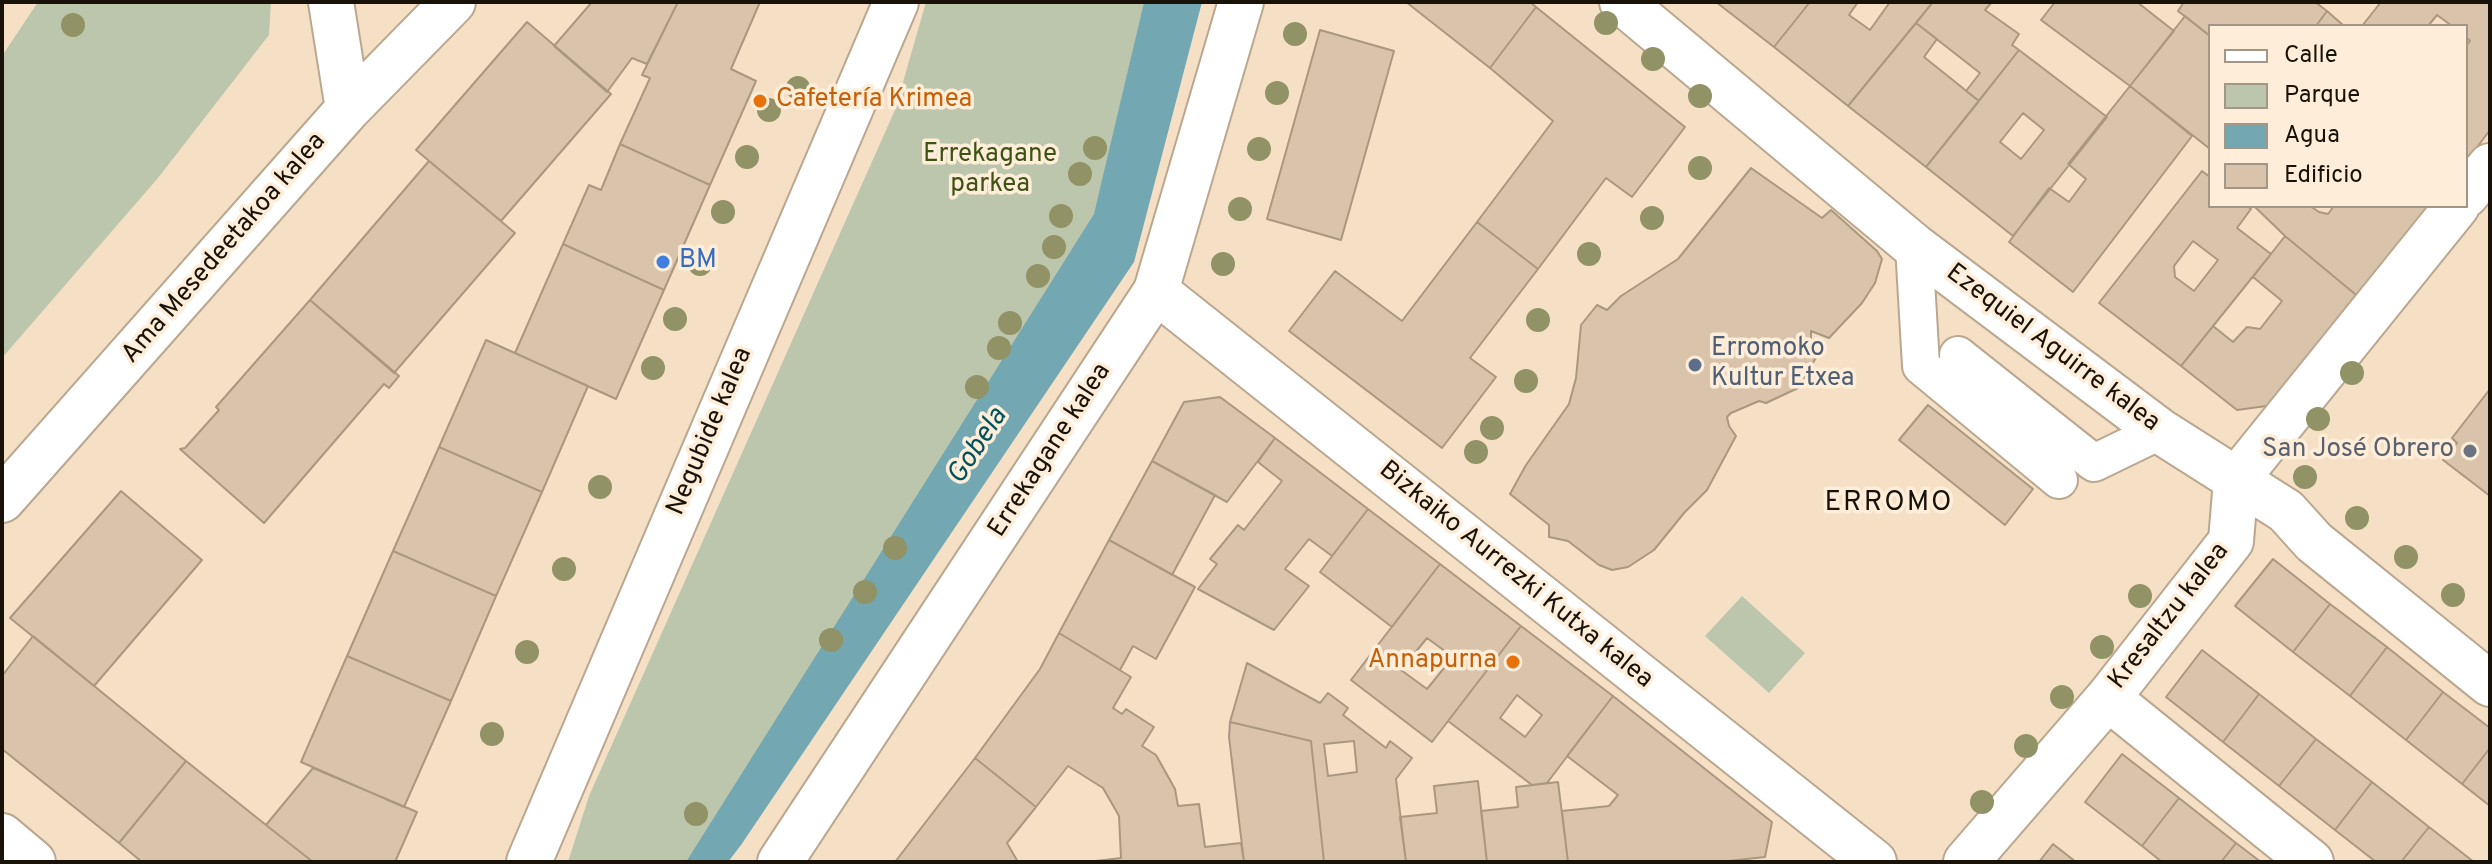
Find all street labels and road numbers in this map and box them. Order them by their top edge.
street label: Ama Mesedeetakoa kalea [116,127,334,371]
street label: Ezequiel Aguirre kalea [1939,258,2165,440]
street label: Negubide kalea [662,343,760,521]
street label: Errekagane kalea [983,358,1119,544]
street label: Bizkaiko Aurrezki Kutxa kalea [1372,456,1658,696]
street label: Kresaltzu kalea [2103,537,2237,697]

